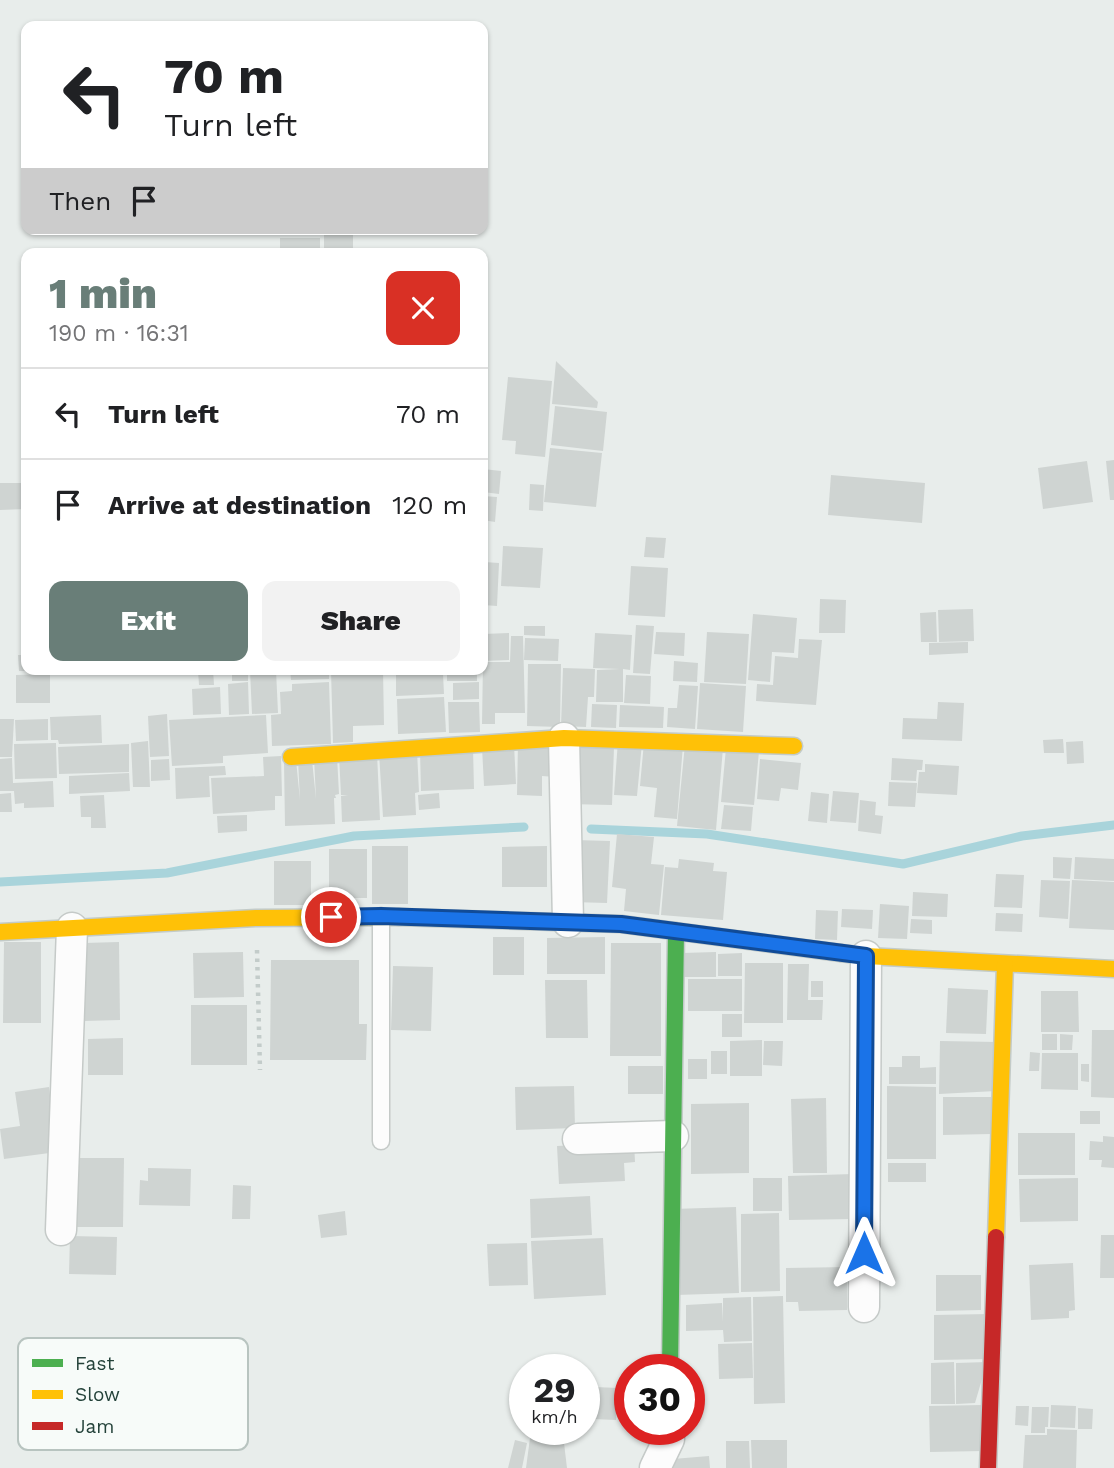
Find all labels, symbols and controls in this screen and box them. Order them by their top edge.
text: 70 m [164,47,284,105]
icon: left [49,49,140,140]
text: Turn left [164,106,297,144]
icon: arrive [125,182,163,220]
text: Then [49,186,111,216]
text: 1 min [49,269,157,318]
button: close [386,271,460,345]
text: 190 m · 16:31 [49,320,189,347]
icon: left [49,395,87,433]
text: Turn left [108,399,219,429]
text: 70 m [396,399,460,429]
icon: arrive [49,486,87,524]
text: Arrive at destination [108,490,371,520]
text: 120 m [392,490,467,520]
button: Exit [49,581,248,661]
button: Share [262,581,460,661]
pin [301,887,361,947]
icon: arrive [312,898,350,936]
position arrow [827,1216,901,1290]
legend [18,1338,248,1450]
text: Fast [75,1352,114,1375]
speed limit sign: 30 [614,1354,705,1445]
text: 29 [533,1369,576,1411]
text: Slow [75,1383,120,1406]
text: km/h [531,1406,578,1427]
text: Jam [75,1415,114,1438]

